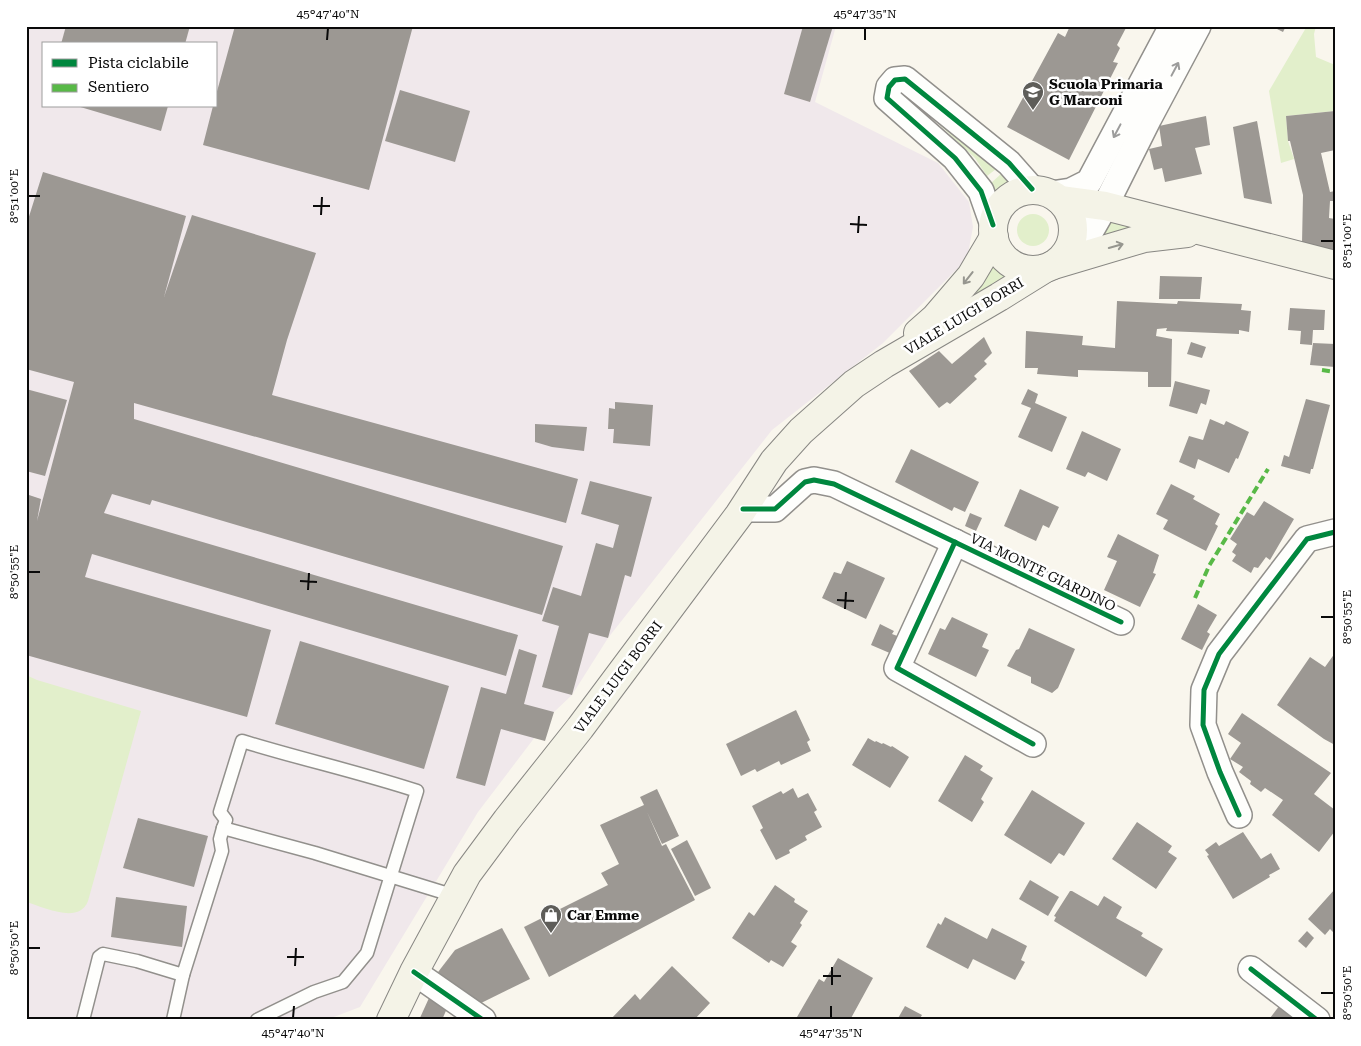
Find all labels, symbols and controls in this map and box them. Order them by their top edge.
text: 45°47'40"N [296,7,360,21]
text: 45°47'35"N [833,7,897,21]
legend [42,42,218,108]
text: Pista ciclabile [88,54,189,72]
one-way arrow [1170,62,1180,77]
place label: Scuola Primaria G Marconi [1049,76,1163,108]
text: Sentiero [88,78,149,96]
school or university icon: Scuola Primaria G Marconi [1021,80,1045,111]
one-way arrow [1111,123,1121,138]
text: 8°51'00"E [7,169,21,223]
text: 8°51'00"E [1340,214,1354,268]
one-way arrow [1108,240,1124,250]
one-way arrow [963,272,974,285]
street label: VIALE LUIGI BORRI [902,274,1026,358]
street label: VIA MONTE GIARDINO [968,530,1118,614]
text: 8°50'55"E [7,545,21,599]
text: 8°50'55"E [1340,590,1354,644]
street label: VIALE LUIGI BORRI [571,618,665,736]
shop icon: Car Emme [539,903,563,934]
place label: Car Emme [567,907,639,923]
text: 8°50'50"E [7,921,21,975]
text: 8°50'50"E [1340,966,1354,1020]
text: 45°47'40"N [261,1026,325,1040]
text: 45°47'35"N [799,1026,863,1040]

